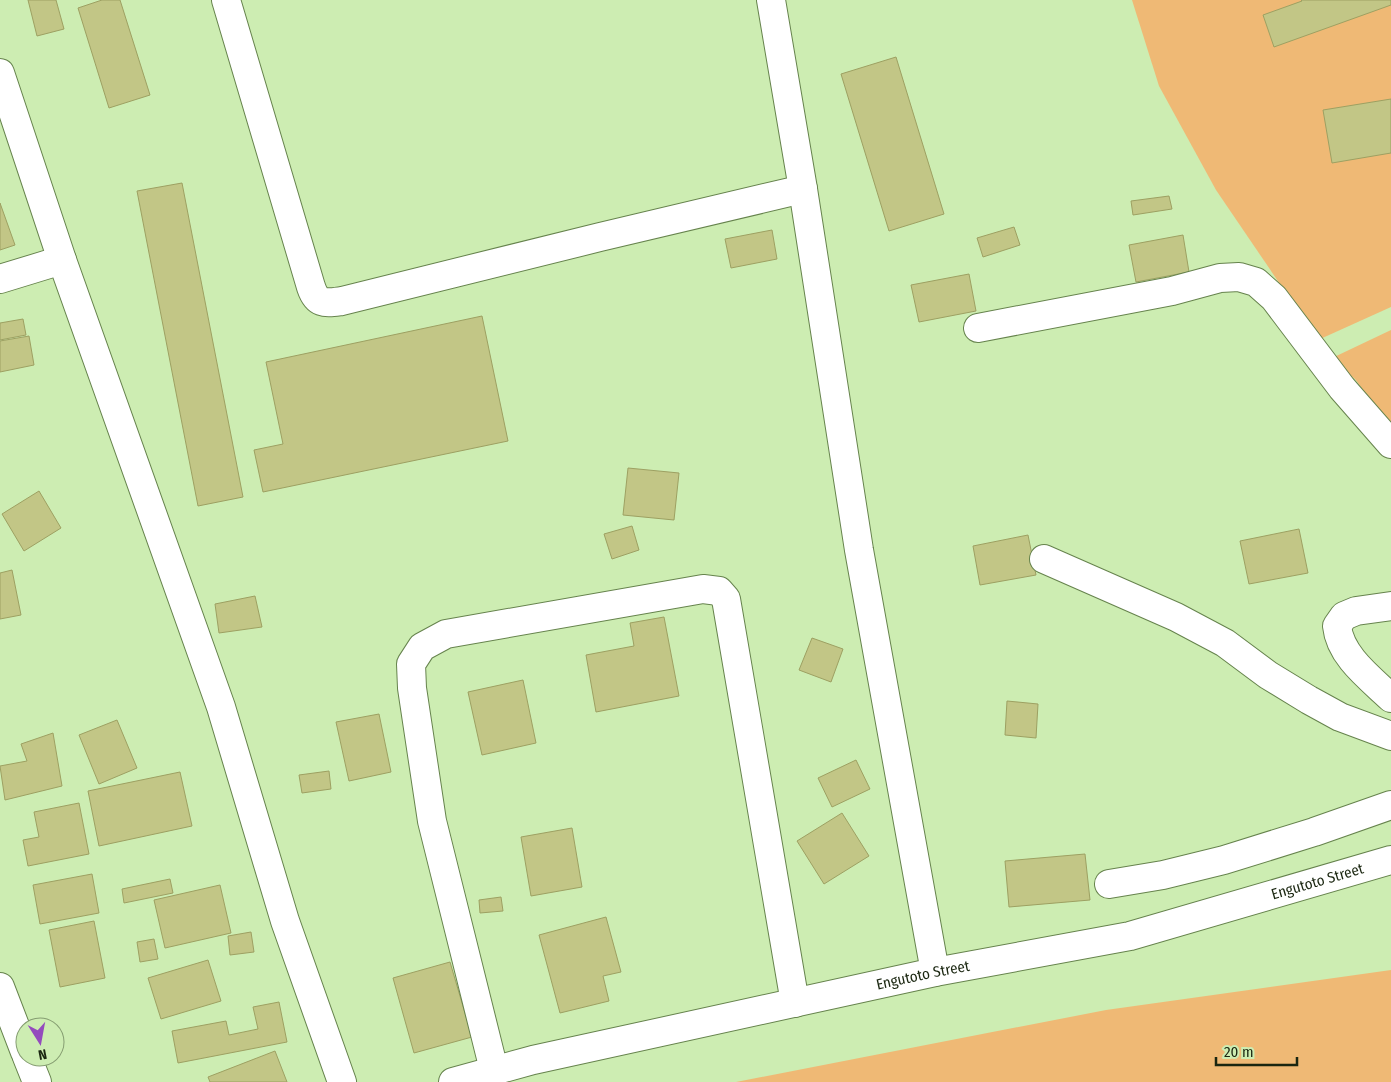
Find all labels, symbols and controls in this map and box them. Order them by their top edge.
street label: Engutoto Street [1269,859,1366,903]
street label: Engutoto Street [874,957,971,994]
north arrow [15,1017,65,1067]
scale bar [1216,1034,1297,1066]
text: 20 m [1224,1043,1254,1061]
text: N [37,1045,48,1063]

